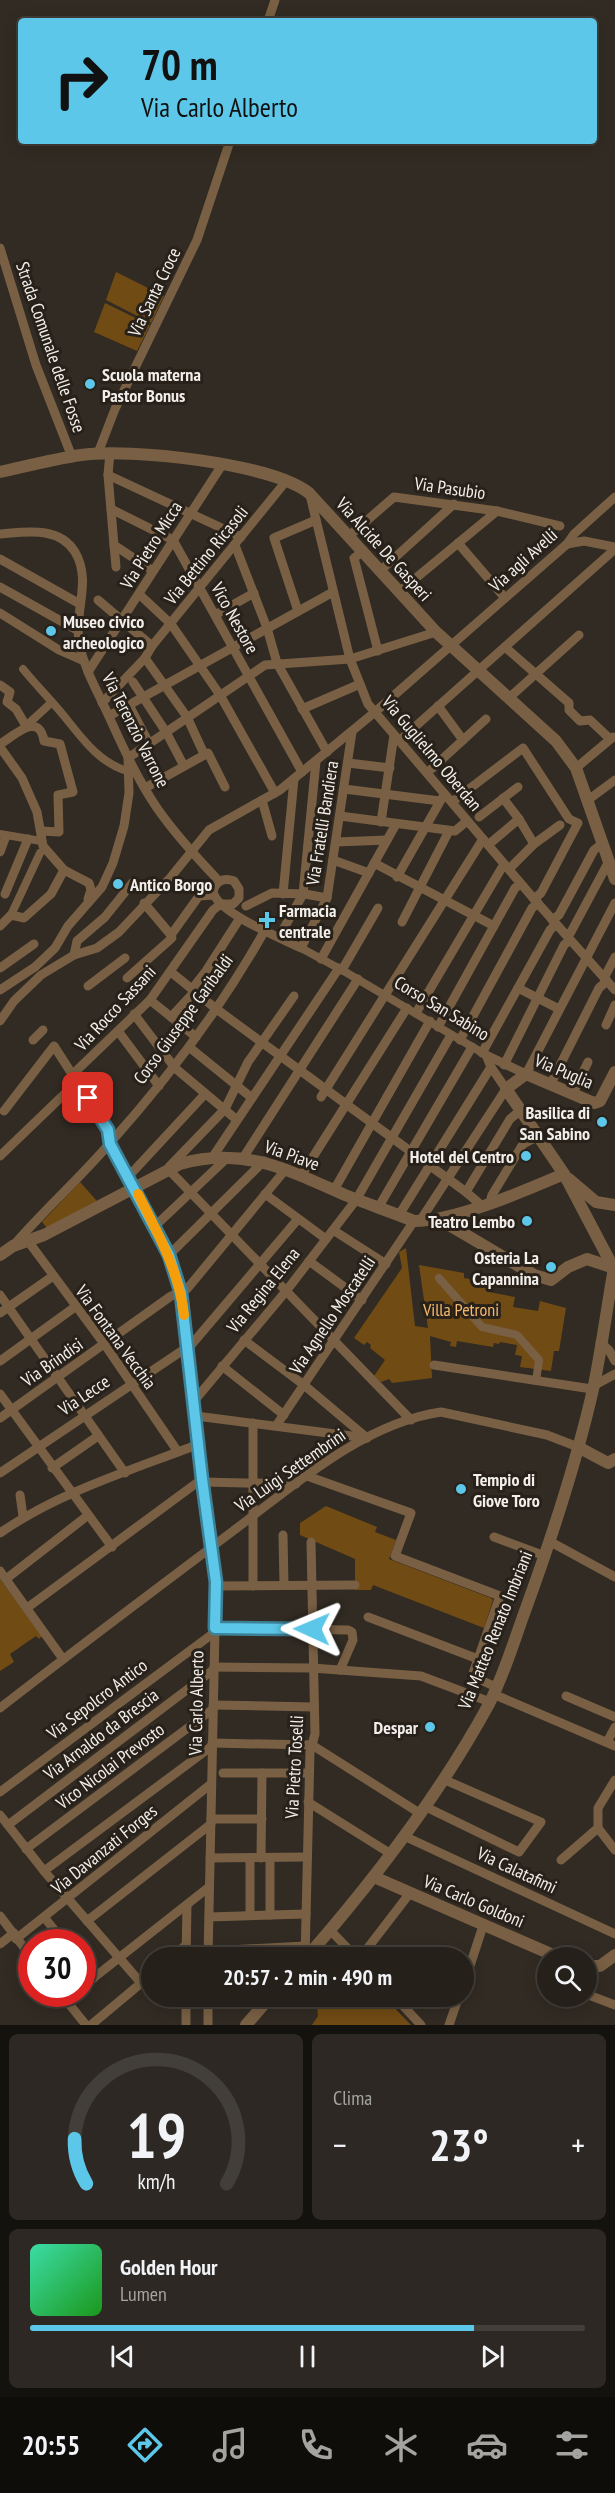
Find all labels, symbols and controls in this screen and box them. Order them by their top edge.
text: 70 m [141,37,218,92]
icon: right [42,42,120,120]
text: Via Carlo Alberto [141,90,298,124]
street label: Via Santa Croce [122,244,185,341]
street label: Strada Comunale delle Fosse [11,259,91,435]
place label: Scuola materna Pastor Bonus [102,363,201,407]
marker: Scuola materna Pastor Bonus [83,377,97,391]
street label: Via Pasubio [412,471,487,504]
street label: Via Alcide De Gasperi [331,492,437,606]
street label: Via Pietro Micca [114,497,187,594]
street label: Via Bettino Ricasoli [158,501,253,610]
street label: Via agli Avelli [483,523,562,597]
street label: Vico Nestore [206,577,264,658]
place label: Museo civico archeologico [63,610,144,654]
marker: Museo civico archeologico [44,624,58,638]
street label: Via Terenzio Varrone [97,668,175,791]
street label: Via Guglielmo Oberdan [376,690,487,815]
street label: Via Fratelli Bandiera [301,759,343,888]
place label: Antico Borgo [129,873,212,896]
marker: Antico Borgo [111,877,125,891]
place label: Farmacia centrale [279,899,336,943]
marker: Farmacia centrale [260,913,274,927]
street label: Corso Giuseppe Garibaldi [128,950,238,1088]
street label: Via Rocco Sassani [69,960,161,1056]
street label: Corso San Sabino [390,971,494,1046]
street label: Via Puglia [530,1048,597,1094]
pin [62,1072,113,1123]
icon: arrive [71,1081,104,1114]
place label: Basilica di San Sabino [519,1101,590,1145]
marker: Basilica di San Sabino [595,1115,609,1129]
street label: Via Piave [260,1134,323,1176]
place label: Hotel del Centro [410,1145,514,1168]
marker: Hotel del Centro [519,1149,533,1163]
place label: Teatro Lembo [428,1210,515,1233]
marker: Teatro Lembo [520,1214,534,1228]
street label: Via Regina Elena [221,1243,305,1338]
place label: Osteria La Capannina [472,1246,539,1290]
street label: Via Agnello Moscatelli [283,1252,380,1379]
marker: Osteria La Capannina [544,1260,558,1274]
street label: Via Fontana Vecchia [70,1280,162,1394]
park label: Villa Petroni [422,1298,499,1321]
street label: Via Brindisi [16,1332,87,1392]
street label: Via Lecce [53,1370,114,1421]
street label: Via Luigi Settembrini [229,1423,350,1517]
place label: Tempio di Giove Toro [473,1468,540,1512]
marker: Tempio di Giove Toro [454,1482,468,1496]
street label: Via Matteo Renato Imbriani [452,1547,537,1714]
position arrow [280,1597,344,1661]
street label: Via Carlo Alberto [184,1650,208,1756]
street label: Via Sepolcro Antico [41,1654,152,1745]
street label: Via Arnaldo da Brescia [38,1683,163,1785]
street label: Via Pietro Toselli [280,1715,308,1820]
place label: Despar [374,1716,419,1739]
street label: Vico Nicolai Prevosto [51,1718,169,1815]
marker: Despar [423,1720,437,1734]
street label: Via Davanzati Forges [46,1799,162,1899]
street label: Via Calatafimi [472,1841,561,1898]
street label: Via Carlo Goldoni [419,1869,528,1933]
speed limit sign: 30 [18,1929,96,2007]
map controls [537,1947,597,2007]
button: search [537,1947,597,2007]
text: 20:57 · 2 min · 490 m [223,1963,392,1991]
text: Clima [333,2085,372,2111]
text: 19 [126,2094,186,2175]
text: 23° [429,2115,489,2173]
text: − [333,2123,347,2166]
text: + [571,2123,585,2166]
text: km/h [137,2167,175,2195]
text: Golden Hour [120,2253,218,2281]
text: Lumen [120,2281,167,2307]
icon: previous [106,2340,139,2373]
icon: pause [291,2340,324,2373]
icon: next [476,2340,509,2373]
icon: directions [124,2424,166,2466]
icon: music [209,2424,251,2466]
icon: phone [295,2424,337,2466]
icon: climate [380,2424,422,2466]
icon: car [466,2424,508,2466]
icon: filters [551,2424,593,2466]
text: 20:55 [22,2428,80,2462]

